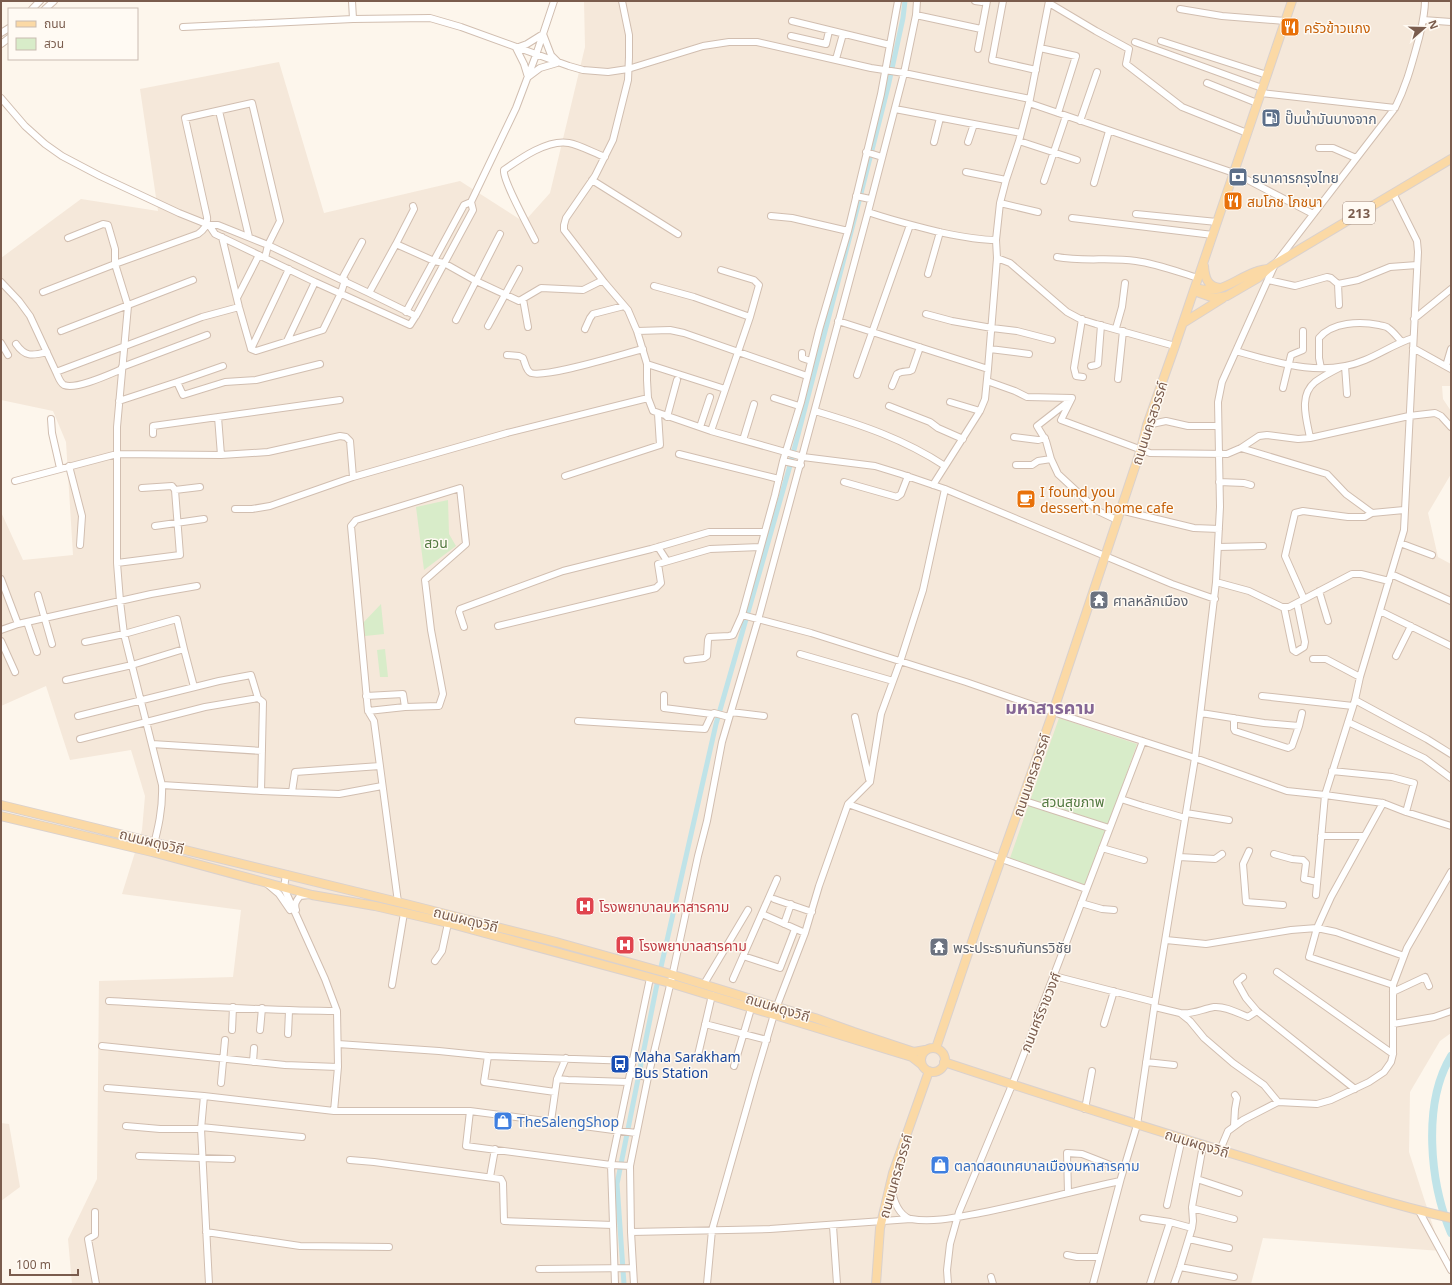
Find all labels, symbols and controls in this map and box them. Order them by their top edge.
legend [8,8,138,60]
north arrow [1404,8,1444,48]
text: ถนน [44,15,66,32]
restaurant icon: ครัวข้าวแกง [1279,16,1301,38]
place label: ครัวข้าวแกง [1304,18,1370,37]
text: N [1425,18,1442,31]
text: สวน [44,35,64,52]
fuel station icon: ปั๊มน้ำมันบางจาก [1260,107,1282,129]
place label: ปั๊มน้ำมันบางจาก [1285,109,1377,128]
bank icon: ธนาคารกรุงไทย [1227,166,1249,188]
place label: ธนาคารกรุงไทย [1252,168,1339,187]
restaurant icon: สมโภช โภชนา [1222,190,1244,212]
place label: สมโภช โภชนา [1247,192,1322,211]
road number: 213 [1343,202,1375,224]
street label: ถนนนครสวรรค์ [1127,379,1171,467]
place label: I found you dessert n home cafe [1040,482,1174,517]
cafe icon: I found you dessert n home cafe [1015,488,1037,510]
park label: สวน [424,533,448,552]
temple icon: ศาลหลักเมือง [1088,589,1110,611]
place label: ศาลหลักเมือง [1113,591,1188,610]
district label: มหาสารคาม [1005,695,1095,719]
street label: ถนนนครสวรรค์ [1008,731,1054,819]
park label: สวนสุขภาพ [1042,792,1105,811]
street label: ถนนผดุงวิถี [118,824,186,858]
hospital icon: โรงพยาบาลมหาสารคาม [574,895,596,917]
place label: โรงพยาบาลมหาสารคาม [599,897,729,916]
street label: ถนนผดุงวิถี [432,902,500,936]
hospital icon: โรงพยาบาลสารคาม [614,934,636,956]
place label: โรงพยาบาลสารคาม [639,936,747,955]
temple icon: พระประธานกันทรวิชัย [928,936,950,958]
place label: พระประธานกันทรวิชัย [953,938,1071,957]
street label: ภนนศรีราชวงศ์ [1015,969,1065,1055]
street label: ถนนผดุงวิถี [744,988,812,1026]
place label: Maha Sarakham Bus Station [634,1047,741,1082]
bus stop icon: Maha Sarakham Bus Station [609,1053,631,1075]
shop icon: TheSalengShop [492,1110,514,1132]
place label: TheSalengShop [517,1112,619,1131]
street label: ถนนผดุงวิถี [1163,1124,1231,1162]
street label: ถนนนครสวรรค์ [874,1132,916,1220]
shop icon: ตลาดสดเทศบาลเมืองมหาสารคาม [929,1154,951,1176]
place label: ตลาดสดเทศบาลเมืองมหาสารคาม [954,1156,1140,1175]
scale bar [10,1251,78,1277]
text: 100 m [16,1256,51,1273]

